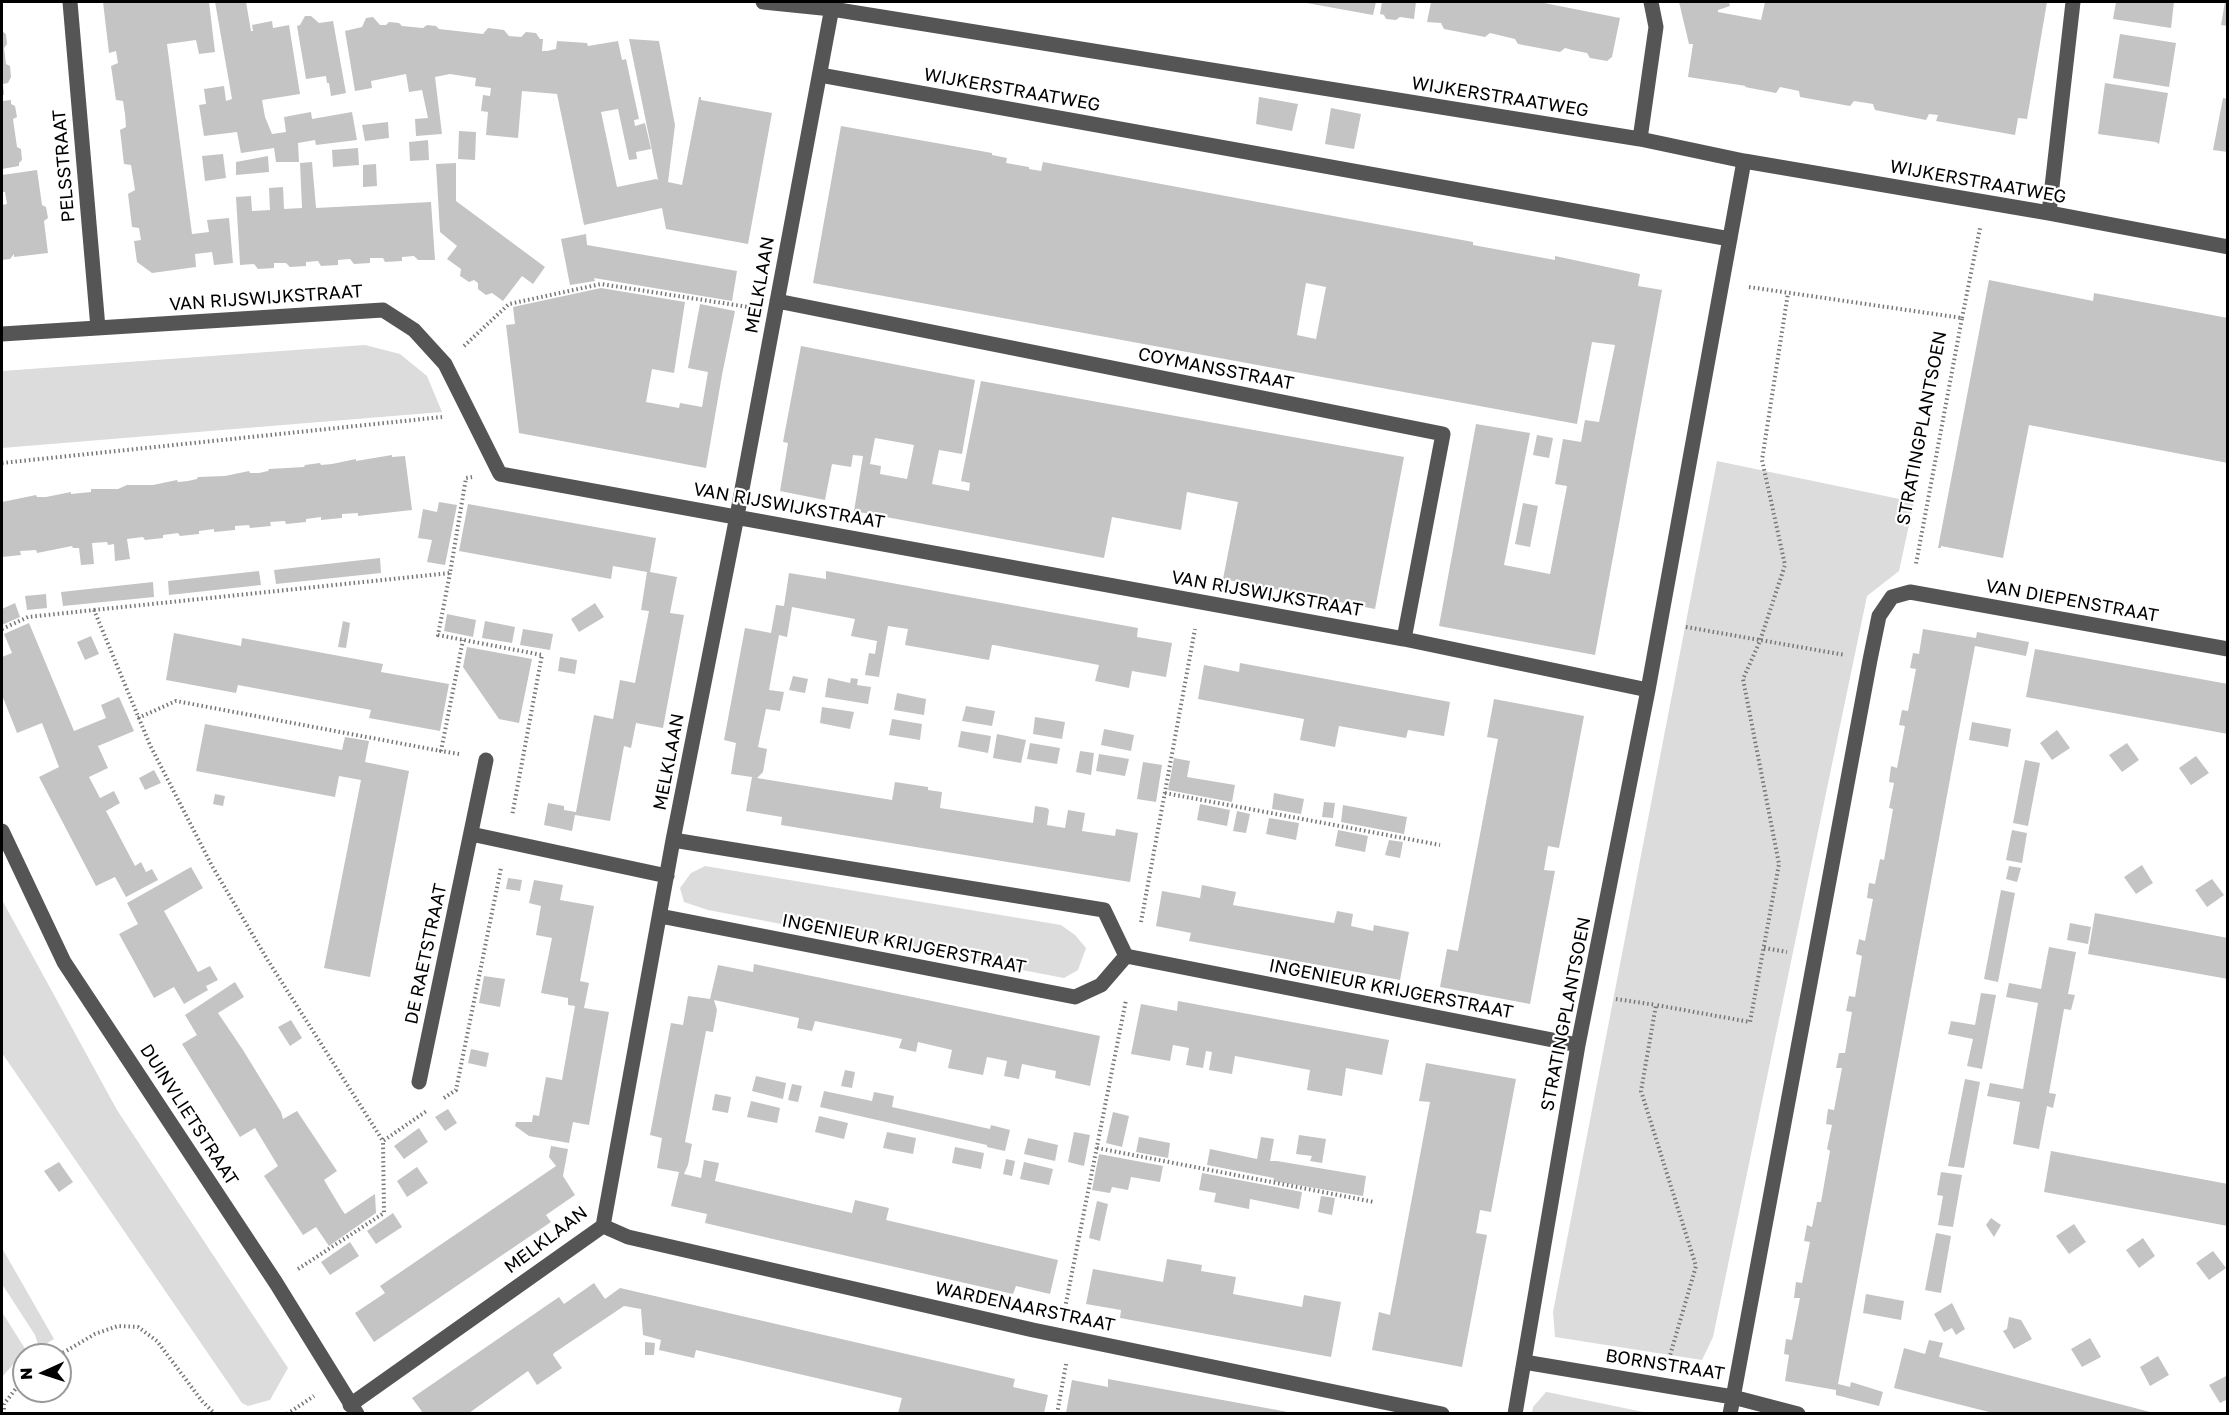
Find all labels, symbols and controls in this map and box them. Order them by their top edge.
street label: WIJKERSTRAATWEG [922,64,1102,116]
street label: WIJKERSTRAATWEG [1410,72,1590,122]
street label: PELSSTRAAT [48,109,80,223]
street label: WIJKERSTRAATWEG [1888,156,2068,208]
street label: MELKLAAN [741,235,779,335]
street label: VAN RIJSWIJKSTRAAT [169,280,363,316]
street label: STRATINGPLANTSOEN [1893,329,1951,527]
street label: COYMANSSTRAAT [1136,343,1296,395]
street label: VAN RIJSWIJKSTRAAT [692,479,886,533]
street label: VAN RIJSWIJKSTRAAT [1170,567,1364,621]
street label: VAN DIEPENSTRAAT [1984,575,2160,627]
street label: MELKLAAN [649,712,689,812]
street label: DE RAETSTRAAT [401,882,451,1026]
street label: INGENIEUR KRIJGERSTRAAT [780,910,1028,978]
street label: STRATINGPLANTSOEN [1537,915,1595,1113]
street label: INGENIEUR KRIJGERSTRAAT [1267,955,1515,1023]
street label: DUINVLIETSTRAAT [135,1040,243,1190]
street label: MELKLAAN [500,1202,592,1278]
street label: WARDENAARSTRAAT [933,1277,1117,1337]
north arrow [12,1343,72,1403]
street label: BORNSTRAAT [1604,1345,1726,1385]
text: N [16,1367,36,1380]

